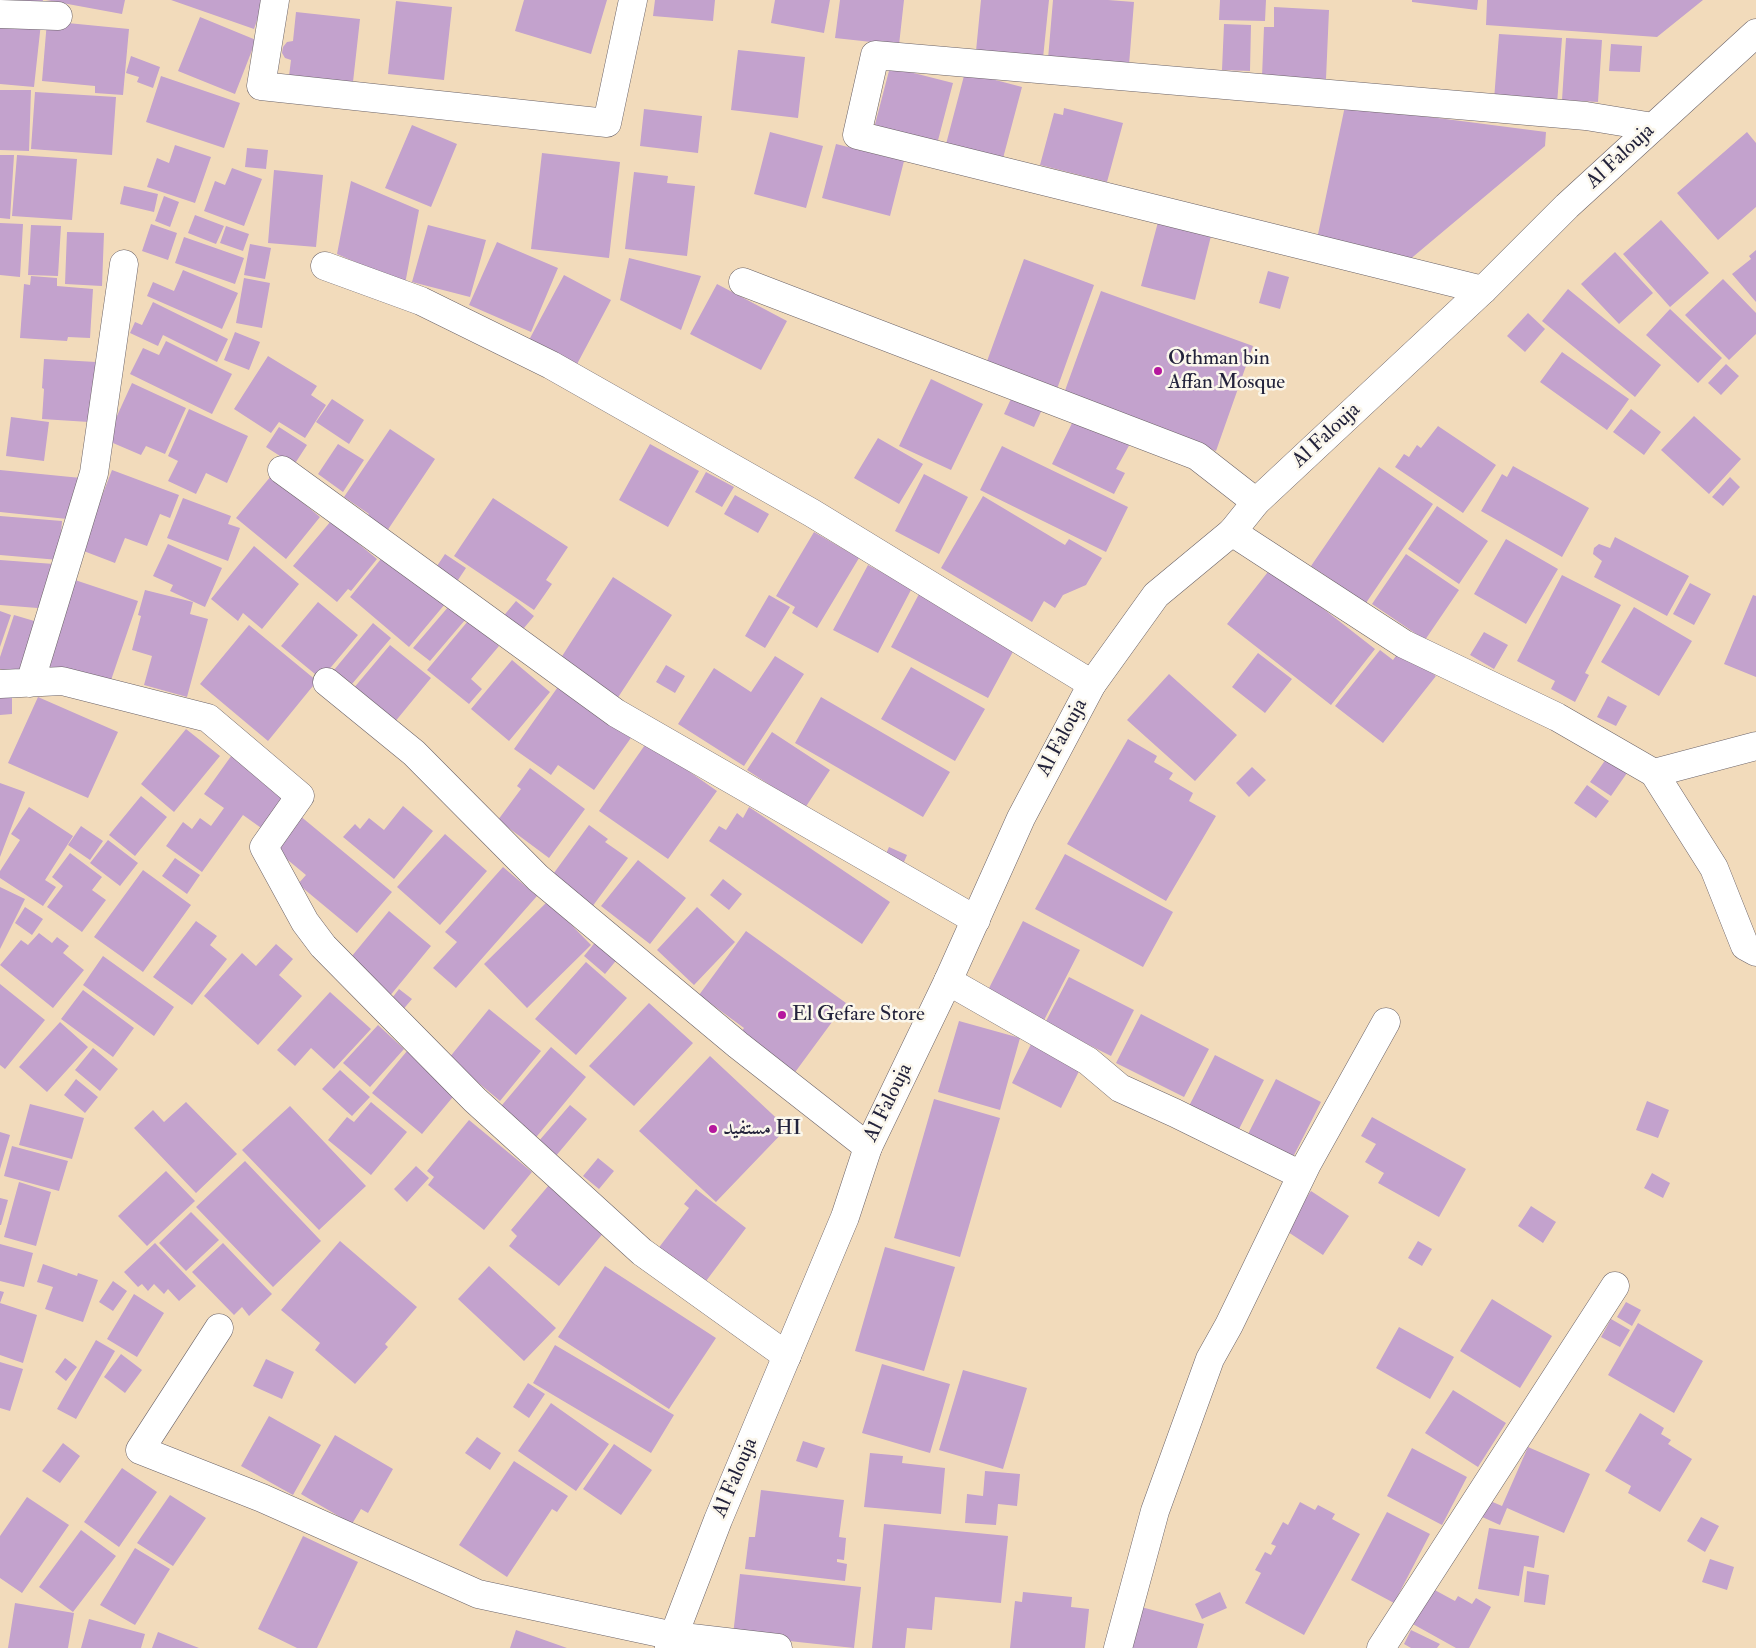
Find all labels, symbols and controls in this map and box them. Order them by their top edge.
street label: Al Falouja [1582,119,1660,195]
place label: Othman bin Affan Mosque [1168,346,1285,396]
marker: Othman bin Affan Mosque [1152,365,1164,377]
street label: Al Falouja [1288,398,1366,474]
street label: Al Falouja [1032,695,1094,781]
place label: El Gefare Store [792,1002,925,1028]
marker: El Gefare Store [776,1009,788,1021]
street label: Al Falouja [859,1060,919,1146]
place label: مستفيد HI [723,1116,801,1142]
marker: مستفيد HI [707,1123,719,1135]
street label: Al Falouja [708,1434,764,1522]

